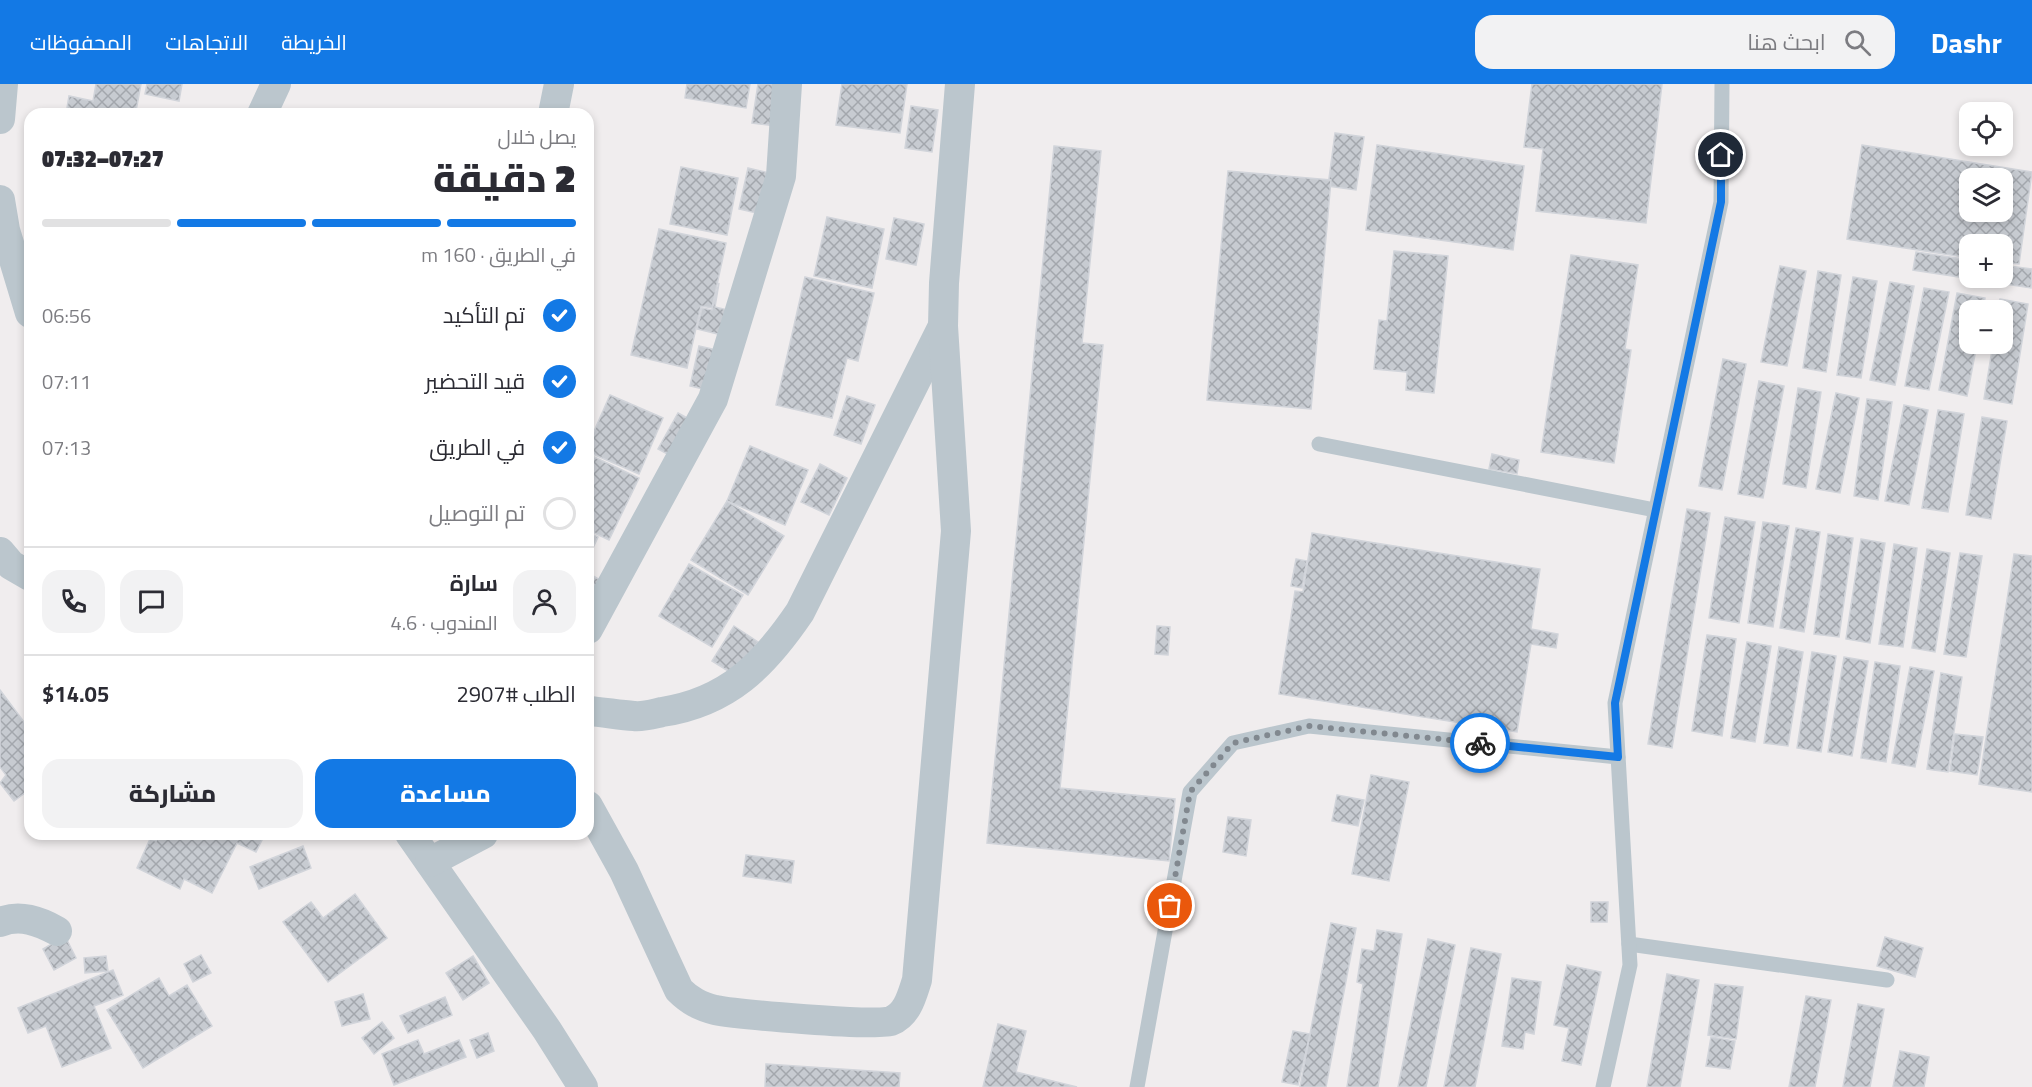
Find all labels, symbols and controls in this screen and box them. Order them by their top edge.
search box [1475,15,1895,69]
text: Dashr [1931,21,2002,64]
text: ابحث هنا [1747,25,1826,59]
text: المحفوظات [30,26,132,58]
text: الاتجاهات [165,26,248,58]
text: الخريطة [281,26,347,58]
icon: search [1841,26,1874,59]
map controls [1959,102,2013,354]
button: locate [1959,102,2013,156]
text: يصل خلال [497,121,576,152]
pin [1695,129,1746,180]
icon: home [1704,138,1737,171]
text: 07:27–07:32 [42,142,164,176]
text: 2 دقيقة [433,148,576,207]
button: layers [1959,168,2013,222]
button: + [1959,234,2013,288]
text: في الطريق · 160 m [421,239,576,270]
text: تم التأكيد [443,298,525,332]
icon: check [543,299,576,332]
text: 06:56 [42,300,91,331]
button: − [1959,300,2013,354]
text: قيد التحضير [425,364,525,398]
icon: check [543,365,576,398]
text: 07:11 [42,366,91,397]
text: في الطريق [429,430,525,464]
icon: check [543,431,576,464]
text: 07:13 [42,432,91,463]
text: تم التوصيل [429,496,525,530]
text: سارة [450,566,498,600]
button: phone [42,570,105,633]
button: chat [120,570,183,633]
button: person [513,570,576,633]
text: المندوب · 4.6 [390,607,498,638]
text: $14.05 [42,677,109,711]
text: الطلب #2907 [456,677,576,711]
courier [1450,713,1510,773]
icon: bike [1464,727,1497,760]
button: مشاركة [42,759,303,828]
button: مساعدة [315,759,576,828]
pin [1144,880,1195,931]
icon: bag [1153,889,1186,922]

